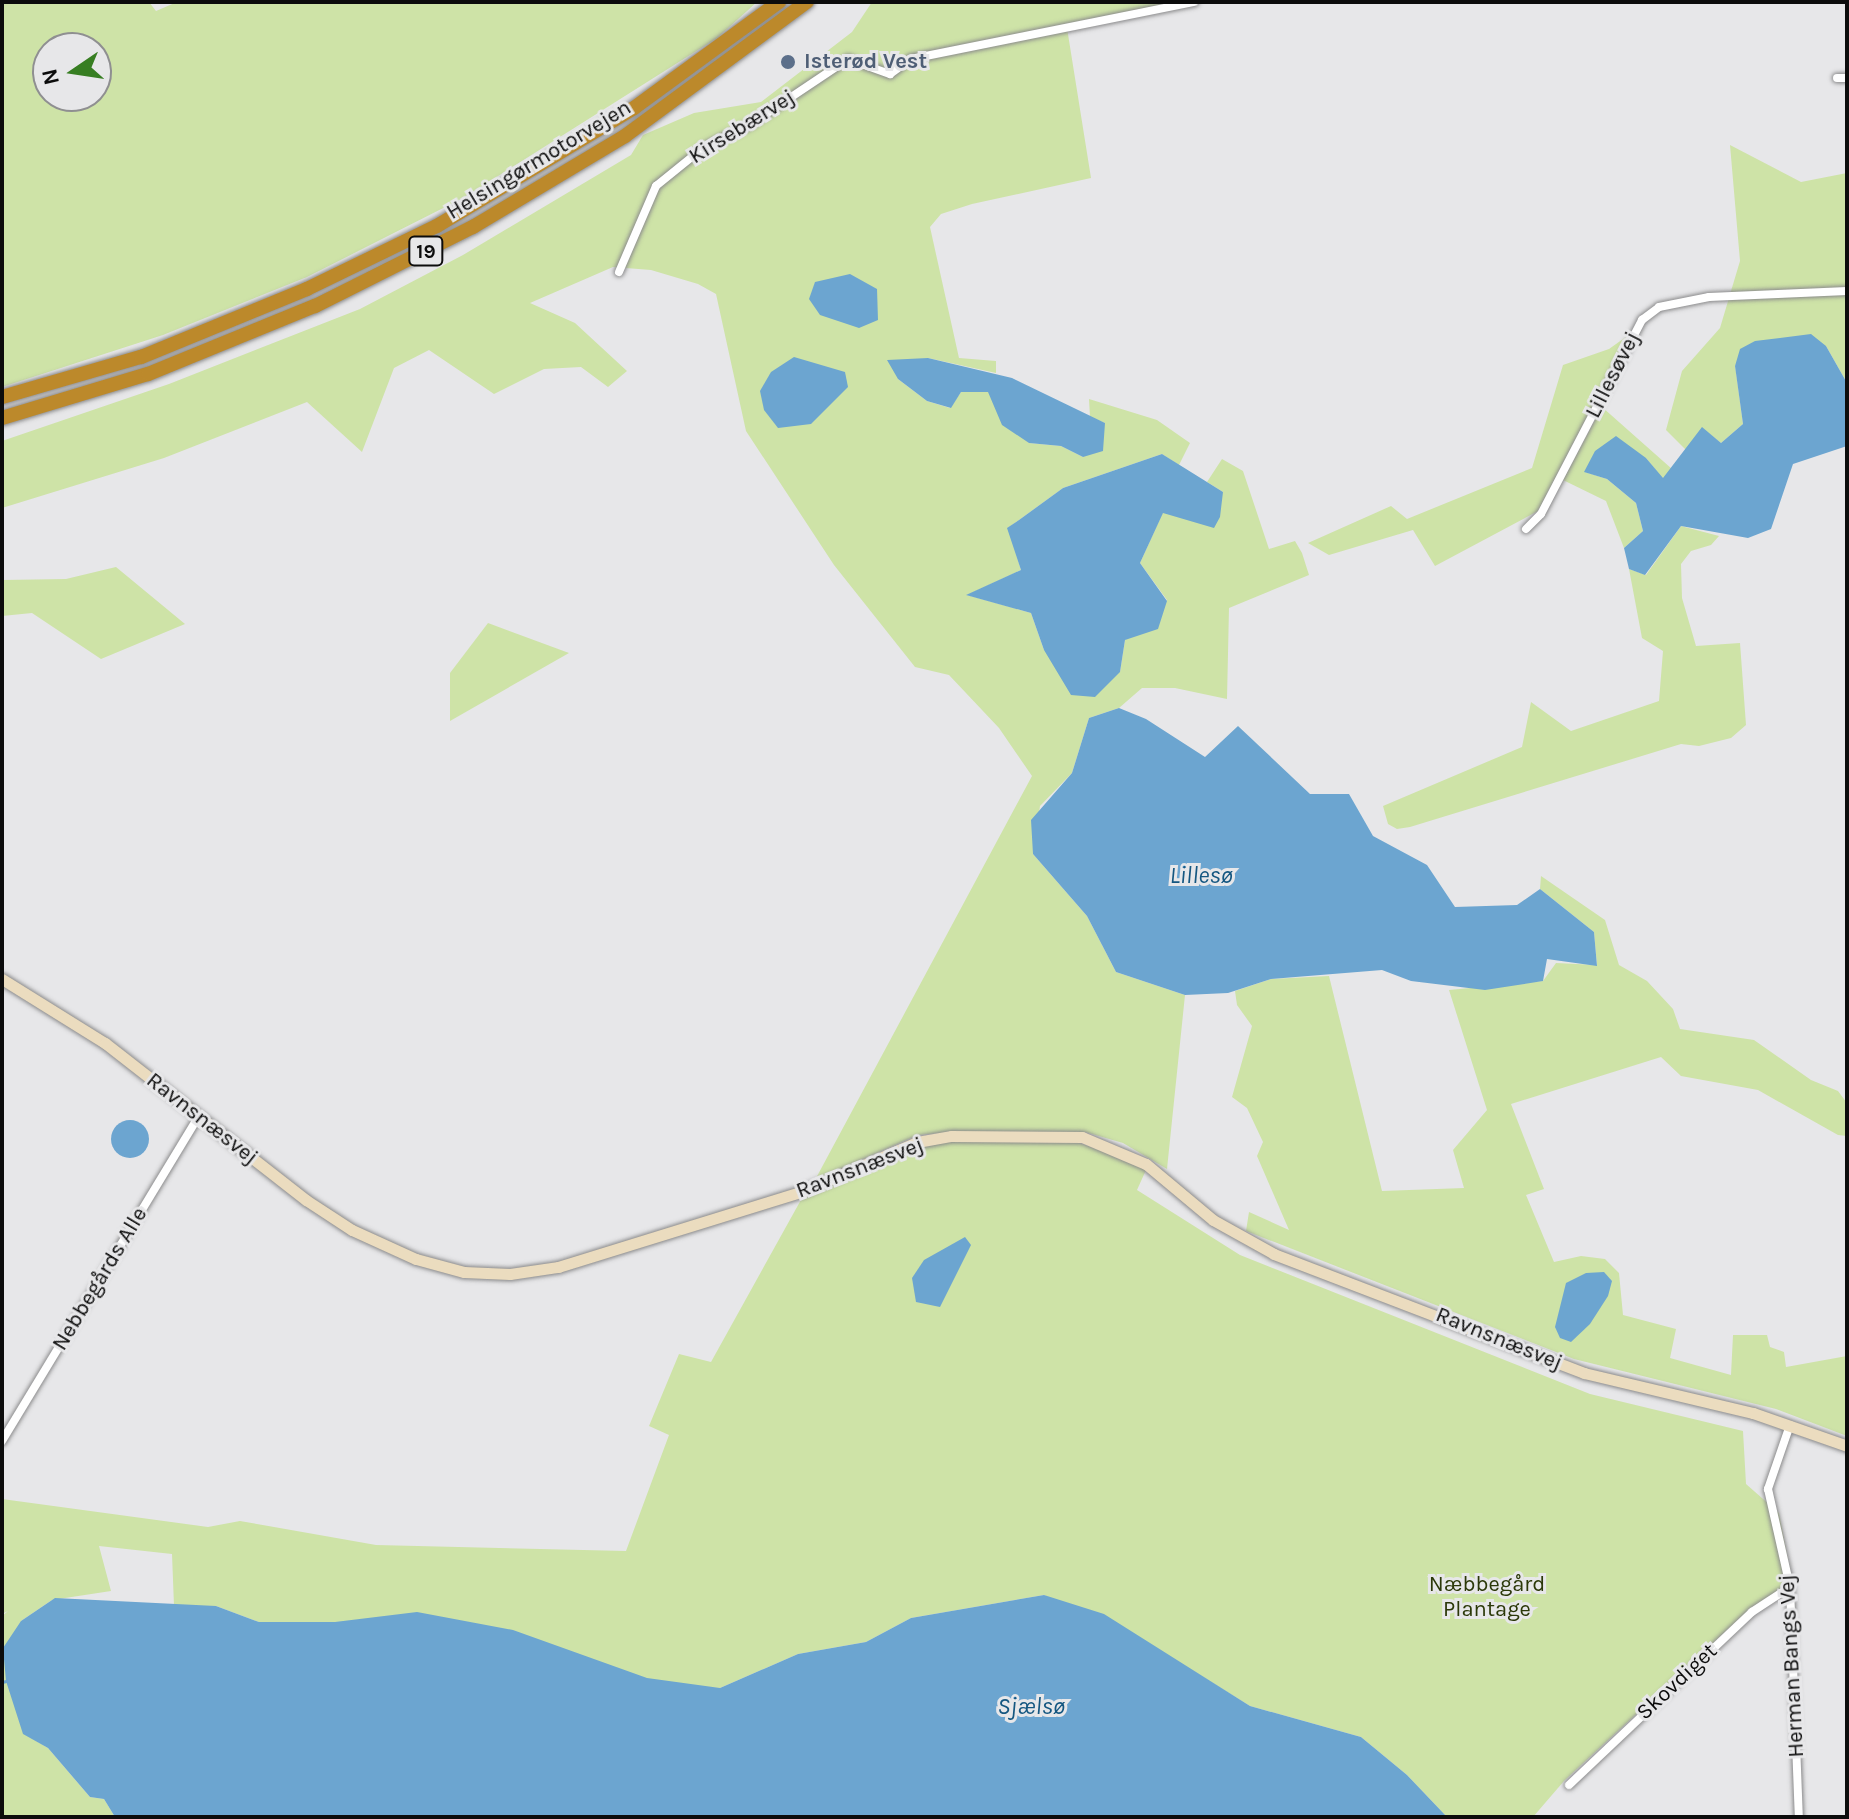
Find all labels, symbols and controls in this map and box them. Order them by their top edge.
north arrow [32,32,112,112]
place label: Isterød Vest [804,49,927,75]
marker: Isterød Vest [779,53,797,71]
text: N [36,66,65,88]
street label: Kirsebærvej [684,84,800,170]
street label: Helsingørmotorvejen [442,94,636,226]
road number: 19 [408,235,444,267]
street label: Lillesøvej [1580,327,1646,423]
water label: Lillesø [1170,862,1232,890]
street label: Ravnsnæsvej [141,1067,263,1171]
street label: Ravnsnæsvej [793,1132,927,1204]
street label: Nebbegårds Alle [47,1203,153,1355]
street label: Ravnsnæsvej [1432,1302,1566,1376]
park label: Næbbegård Plantage [1429,1571,1545,1622]
street label: Herman Bangs Vej [1774,1574,1810,1758]
street label: Skovdiget [1631,1638,1723,1726]
water label: Sjælsø [997,1693,1065,1721]

